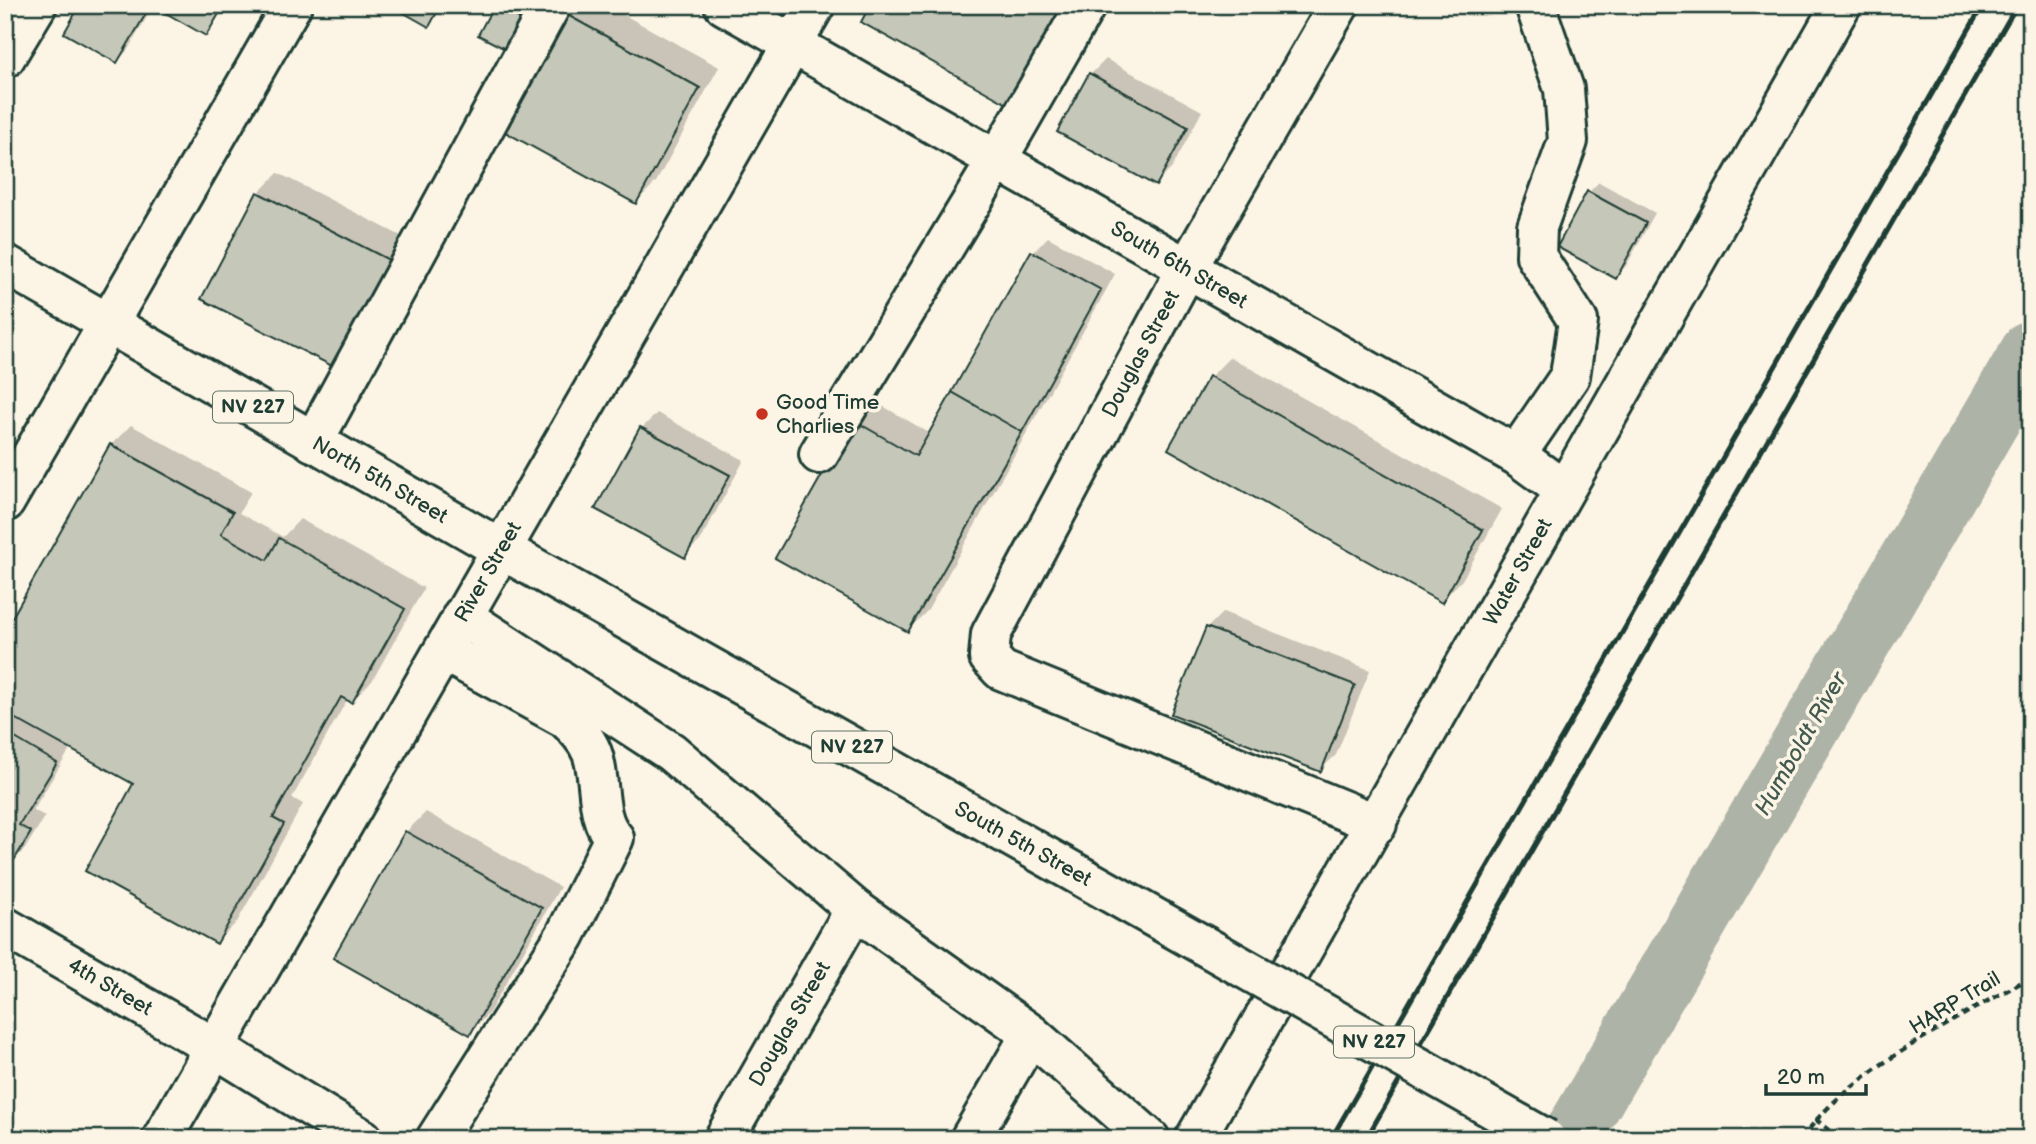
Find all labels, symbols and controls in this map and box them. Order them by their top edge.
street label: South 6th Street [1106,216,1252,315]
street label: Douglas Street [1097,286,1185,422]
place label: Good Time Charlies [776,390,879,439]
road number: NV 227 [213,392,293,422]
marker: Good Time Charlies [754,406,770,422]
street label: North 5th Street [308,431,453,529]
street label: Water Street [1478,514,1558,630]
street label: River Street [449,517,527,627]
water label: Humboldt River [1749,666,1854,820]
road number: NV 227 [812,732,892,762]
street label: South 5th Street [950,796,1096,892]
street label: 4th Street [63,953,157,1022]
street label: Douglas Street [744,957,836,1091]
street label: HARP Trail [1905,966,2005,1040]
road number: NV 227 [1334,1026,1414,1058]
scale bar [1766,1053,1866,1097]
text: 20 m [1777,1065,1825,1090]

